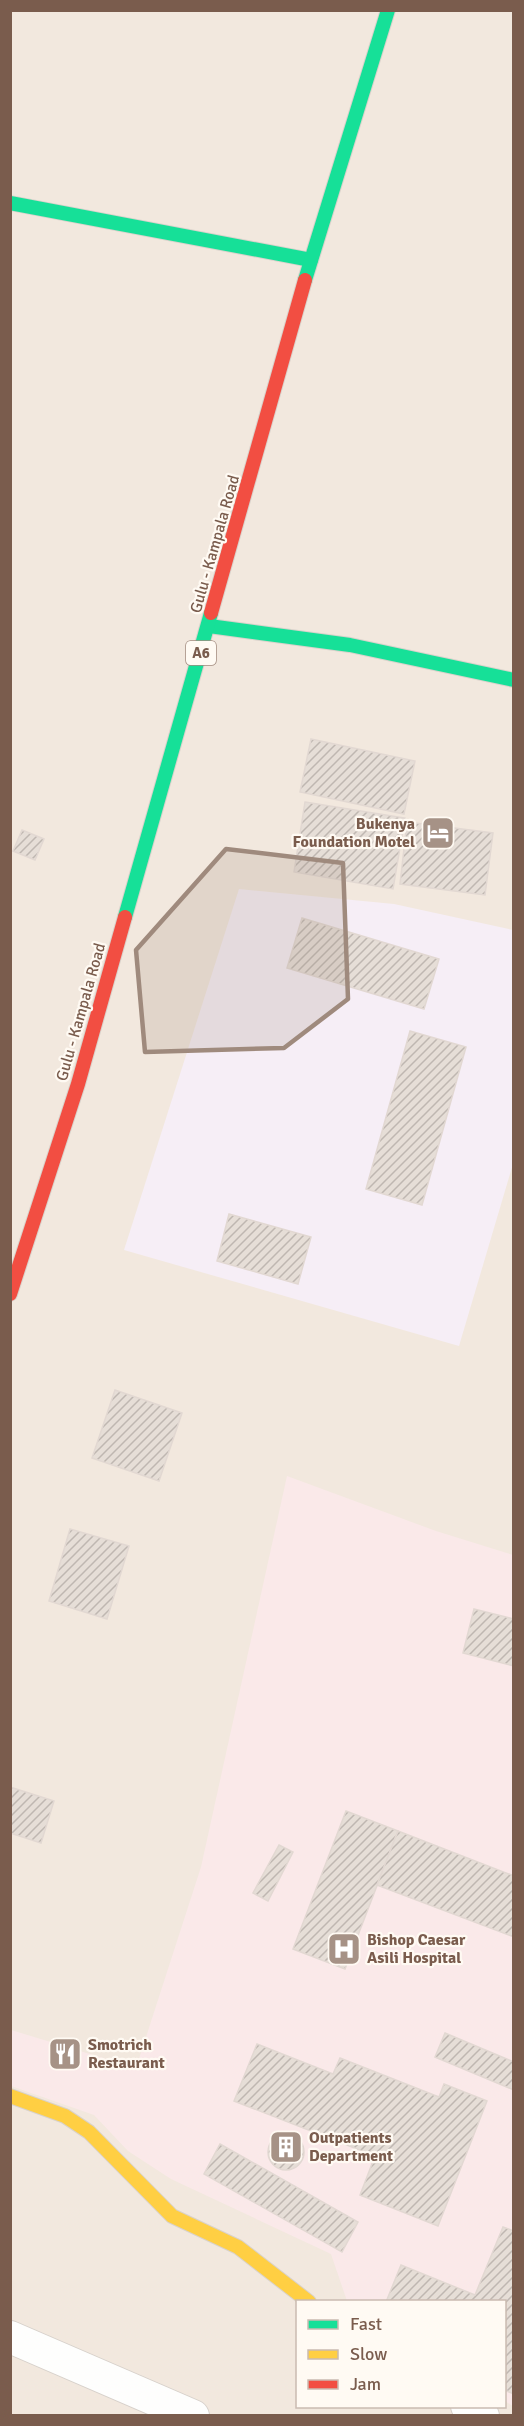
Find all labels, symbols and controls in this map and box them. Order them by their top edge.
street label: Gulu - Kampala Road [186,473,244,615]
road number: A6 [186,641,216,665]
place label: Bukenya Foundation Motel [292,814,415,852]
hotel icon: Bukenya Foundation Motel [420,815,456,851]
street label: Gulu - Kampala Road [52,941,110,1083]
place label: Bishop Caesar Asili Hospital [367,1930,466,1968]
hospital icon: Bishop Caesar Asili Hospital [326,1931,362,1967]
place label: Smotrich Restaurant [88,2035,165,2073]
restaurant icon: Smotrich Restaurant [47,2036,83,2072]
place label: Outpatients Department [309,2128,393,2166]
building icon: Outpatients Department [268,2129,304,2165]
legend [296,2300,506,2408]
text: Fast [350,2313,382,2335]
text: Slow [350,2343,387,2365]
text: Jam [350,2373,381,2395]

